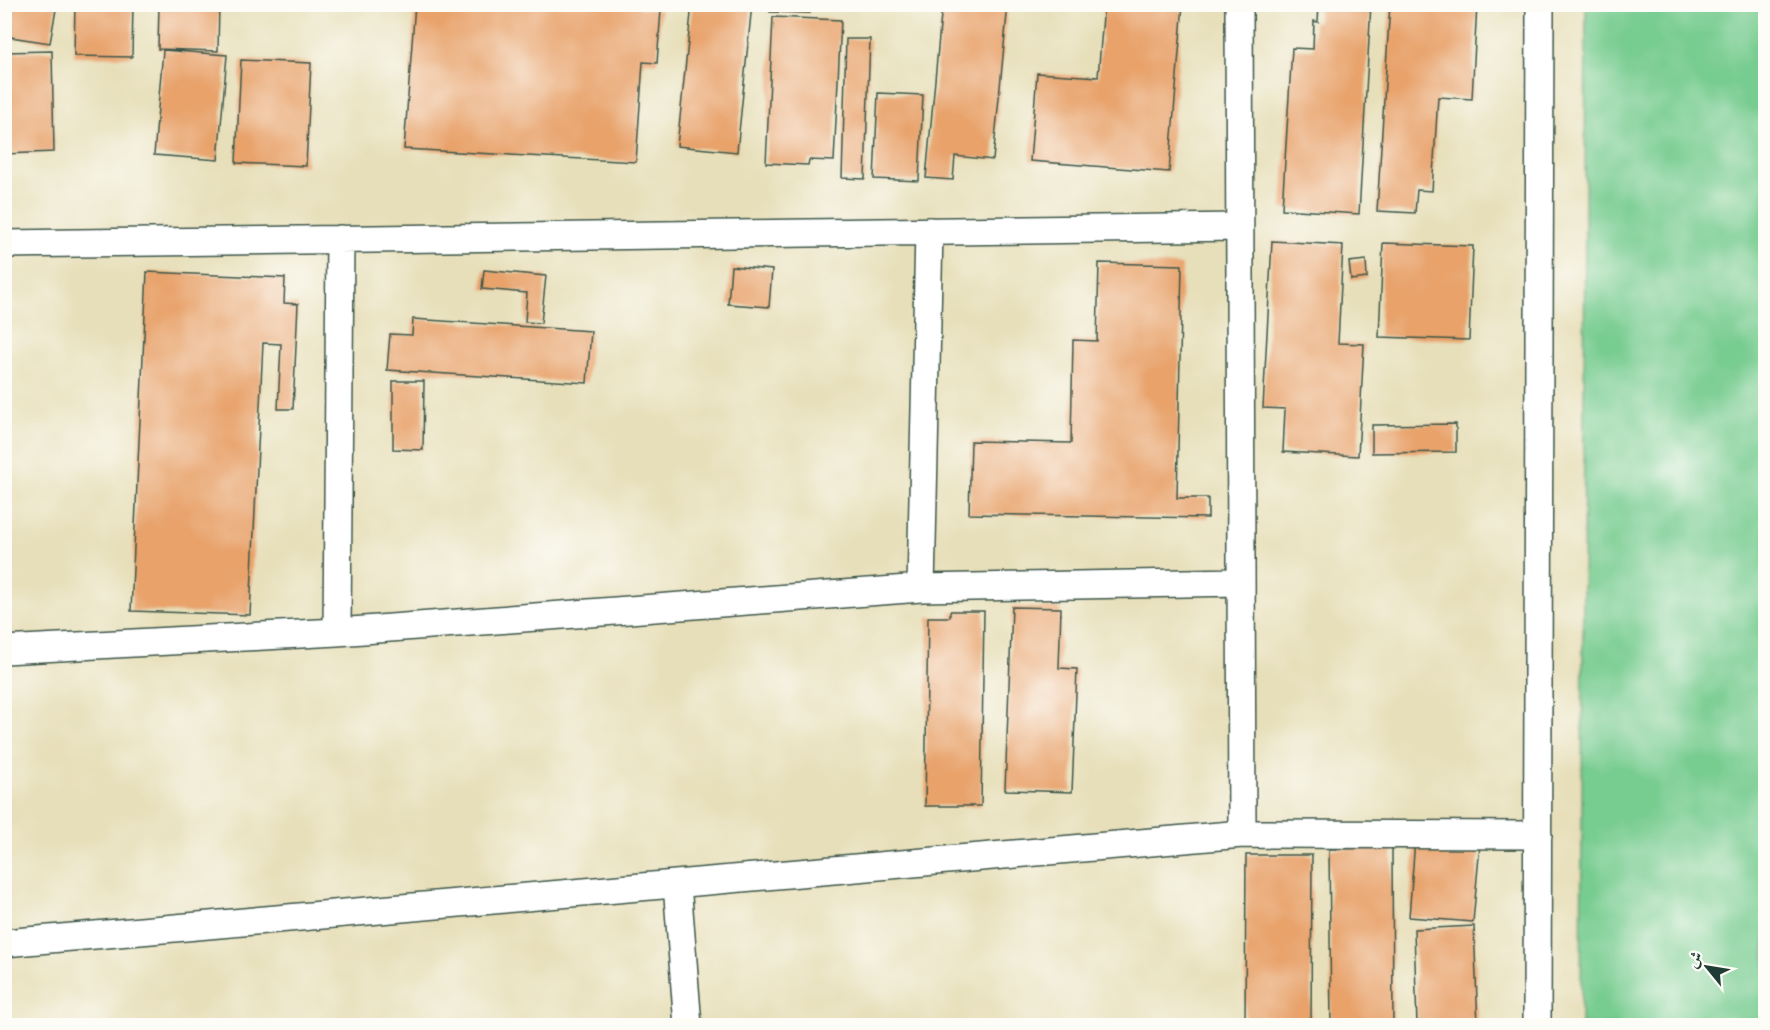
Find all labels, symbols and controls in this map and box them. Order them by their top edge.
north arrow [1677,937,1737,997]
text: ش [1682,948,1708,972]

